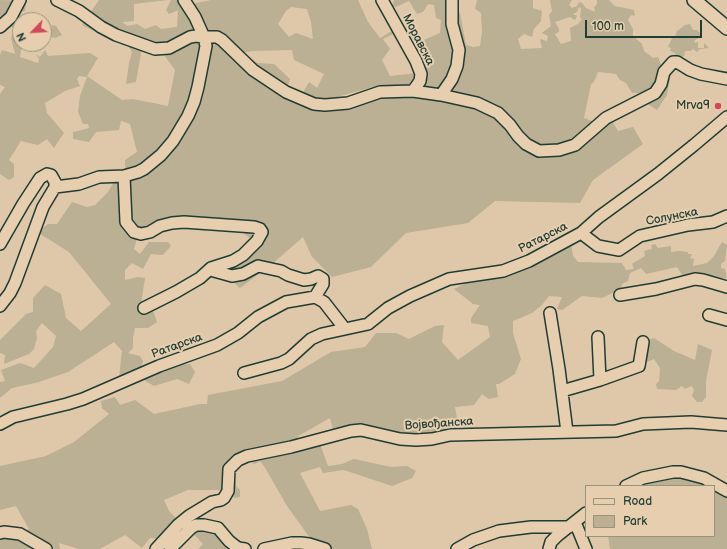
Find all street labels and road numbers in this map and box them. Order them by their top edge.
street label: Моравска [399,12,437,68]
street label: Солунска [645,205,699,229]
street label: Ратарска [516,220,570,256]
street label: Ратарска [150,330,204,362]
street label: Војвођанска [404,414,474,434]

